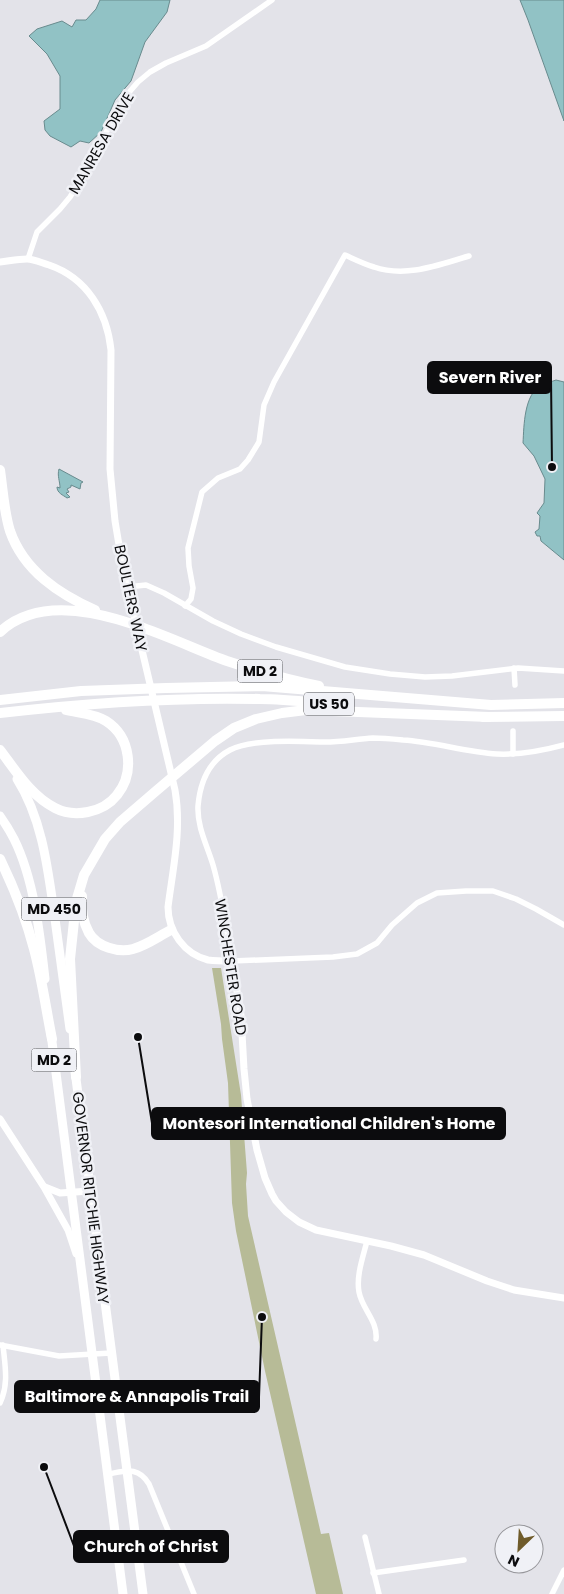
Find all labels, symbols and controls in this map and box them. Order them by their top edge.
street label: MANRESA DRIVE [63,88,139,198]
callout: Severn River [428,362,551,393]
text: Severn River [439,366,541,389]
street label: BOULTERS WAY [109,543,153,654]
road number: MD 2 [238,659,282,682]
road number: US 50 [304,692,354,716]
street label: WINCHESTER ROAD [210,897,252,1037]
road number: MD 450 [22,898,86,921]
road number: MD 2 [32,1048,76,1072]
street label: GOVERNOR RITCHIE HIGHWAY [68,1091,114,1306]
callout: Montesori International Children's Home [152,1108,505,1139]
text: Montesori International Children's Home [163,1112,496,1135]
callout: Baltimore & Annapolis Trail [15,1381,259,1412]
text: Baltimore & Annapolis Trail [25,1385,249,1408]
north arrow [494,1524,544,1574]
callout: Church of Christ [74,1531,228,1562]
text: Church of Christ [84,1535,218,1558]
text: N [505,1549,523,1572]

